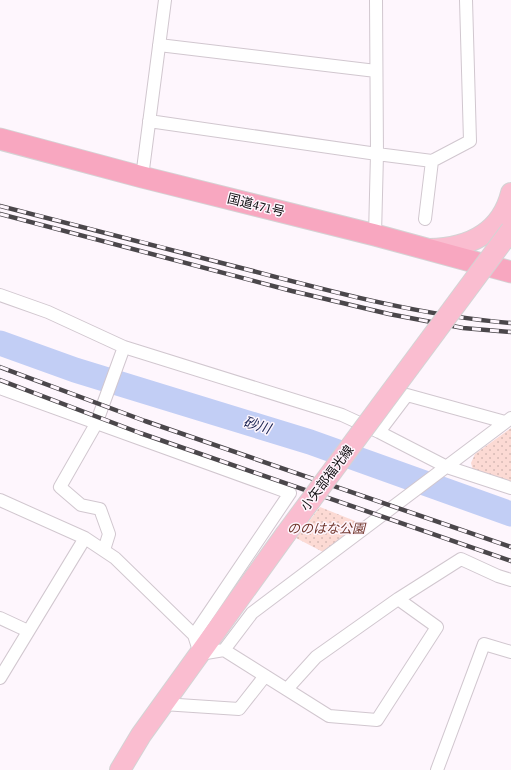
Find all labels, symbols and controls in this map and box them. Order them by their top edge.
street label: 国道471号 [226,190,286,220]
water label: 砂川 [241,411,275,439]
street label: 小矢部福光線 [297,442,357,514]
park label: ののはな公園 [287,520,367,537]

